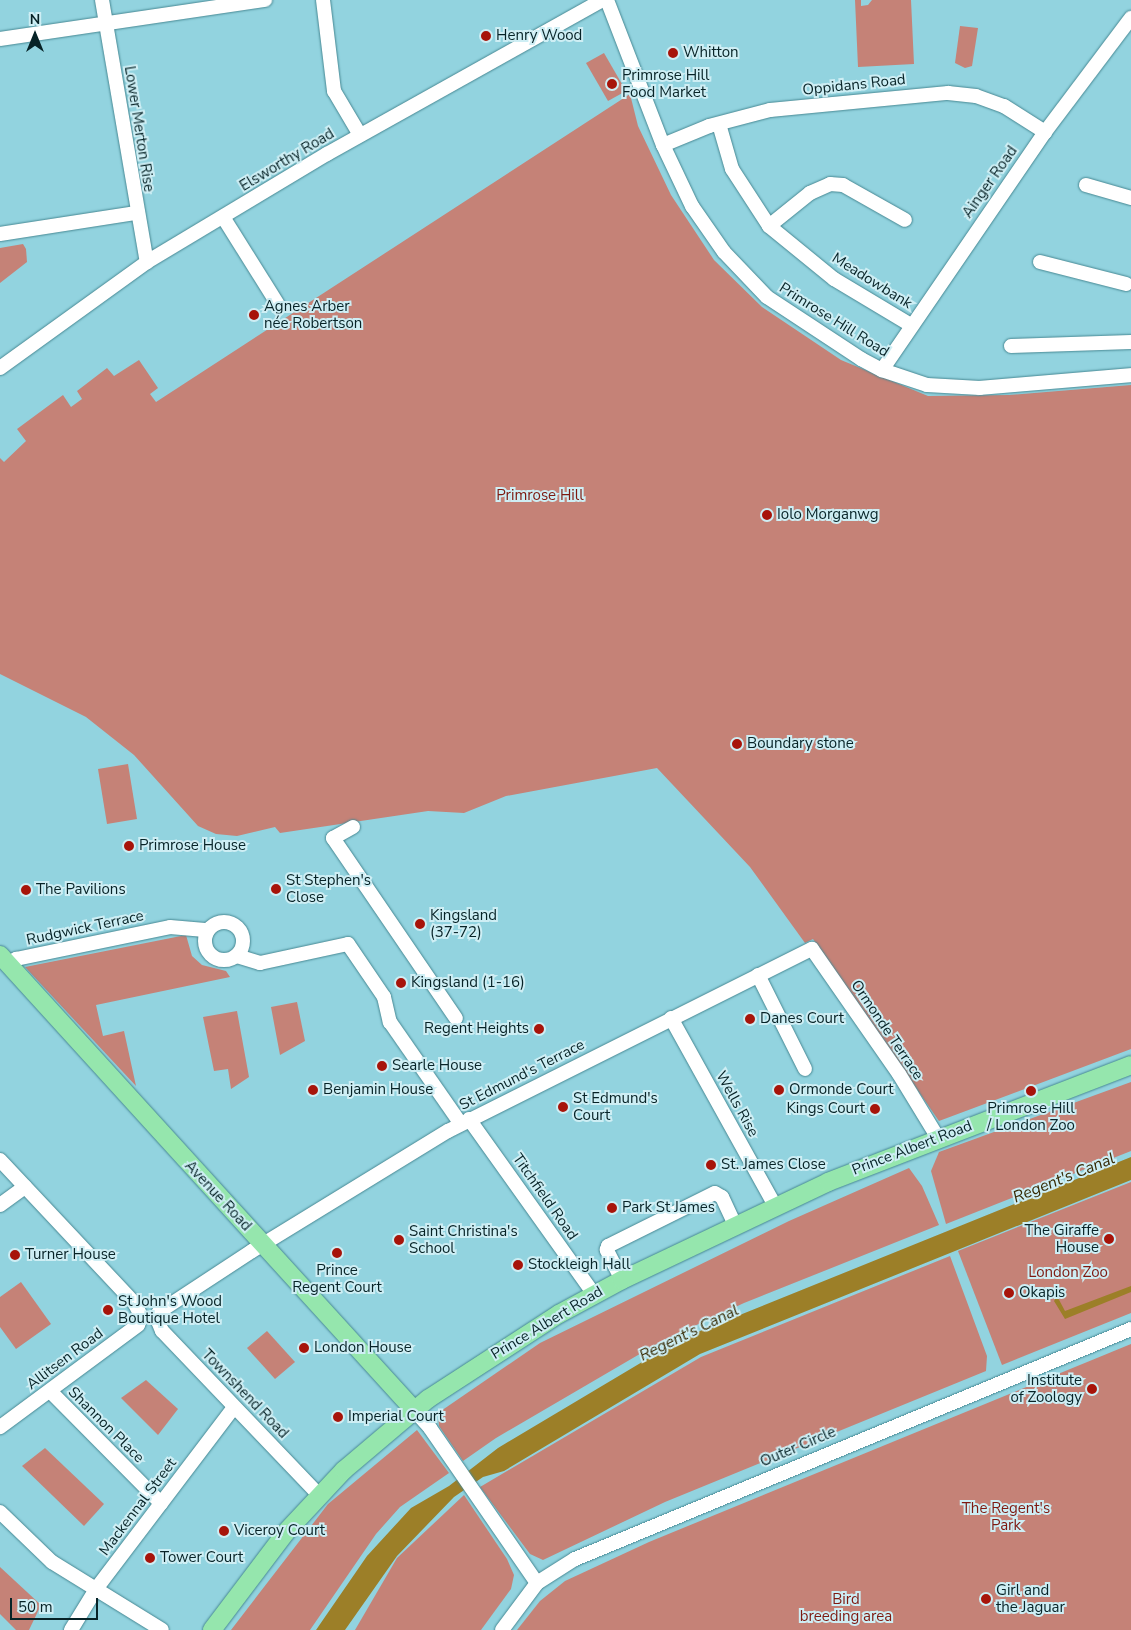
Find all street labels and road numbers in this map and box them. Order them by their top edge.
street label: Lower Merton Rise [120,65,158,193]
street label: Oppidans Road [802,71,906,99]
street label: Elsworthy Road [237,125,337,195]
street label: Ainger Road [959,143,1021,221]
street label: Meadowbank [829,249,915,313]
street label: Primrose Hill Road [776,279,892,361]
street label: Rudgwick Terrace [25,907,145,949]
street label: Ormonde Terrace [847,977,927,1083]
street label: St Edmund's Terrace [456,1036,588,1114]
street label: Wells Rise [712,1068,762,1140]
street label: Prince Albert Road [849,1117,975,1179]
street label: Titchfield Road [509,1150,581,1244]
street label: Avenue Road [181,1157,255,1235]
street label: Prince Albert Road [488,1283,606,1363]
street label: Allitsen Road [23,1324,107,1394]
street label: Townshend Road [198,1346,292,1442]
street label: Shannon Place [64,1383,148,1467]
street label: Outer Circle [757,1423,839,1471]
street label: Mackennal Street [96,1455,180,1559]

